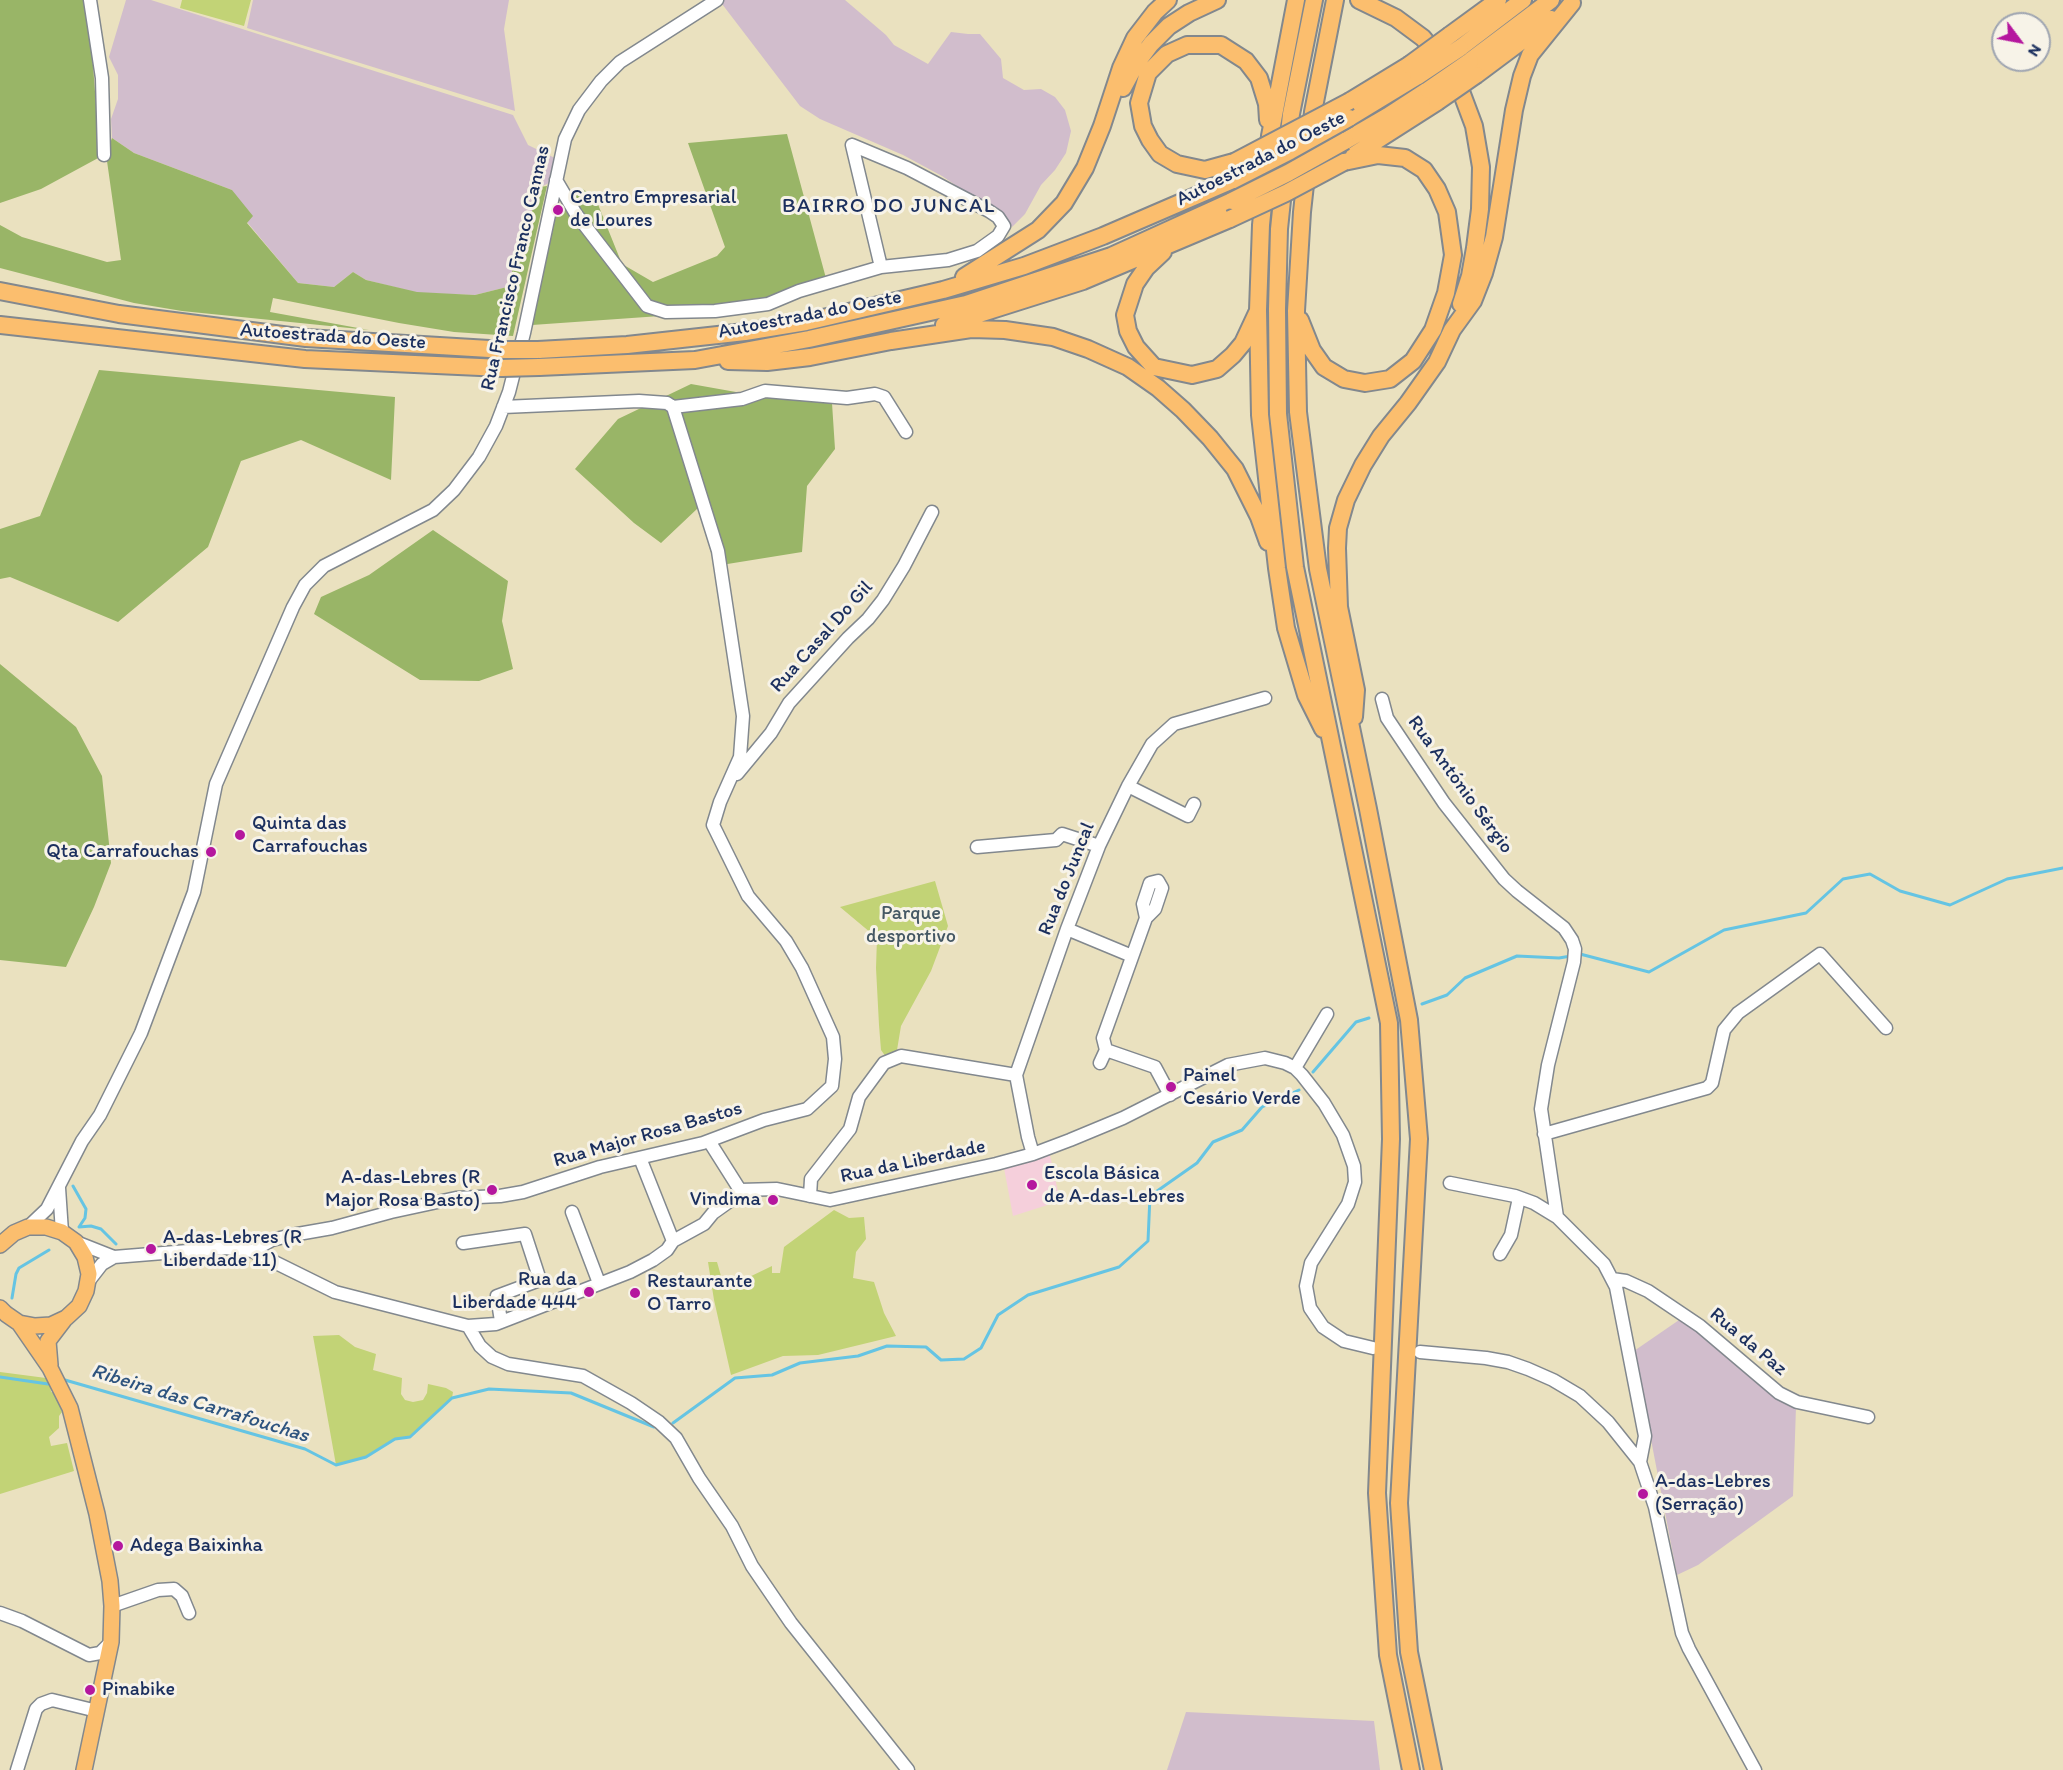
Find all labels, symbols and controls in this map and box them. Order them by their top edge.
north arrow [1991,12,2051,72]
text: N [2024,41,2046,60]
street label: Autoestrada do Oeste [1173,106,1349,212]
street label: Rua Francisco Franco Cannas [476,143,556,393]
place label: Centro Empresarial de Loures [570,186,736,233]
district label: BAIRRO DO JUNCAL [783,194,995,220]
marker: Centro Empresarial de Loures [551,203,565,217]
street label: Autoestrada do Oeste [716,285,904,345]
street label: Autoestrada do Oeste [239,319,427,355]
street label: Rua Casal Do Gil [766,576,878,698]
street label: Rua António Sérgio [1402,711,1518,859]
place label: Quinta das Carrafouchas [252,812,368,859]
street label: Rua do Juncal [1033,819,1101,939]
marker: Quinta das Carrafouchas [233,828,247,842]
place label: Qta Carrafouchas [46,840,199,864]
marker: Qta Carrafouchas [204,845,218,859]
park label: Parque desportivo [866,902,956,949]
place label: Painel Cesário Verde [1183,1064,1301,1111]
marker: Painel Cesário Verde [1164,1080,1178,1094]
street label: Rua Major Rosa Bastos [551,1097,745,1173]
street label: Rua da Liberdade [838,1135,988,1189]
place label: Escola Básica de A-das-Lebres [1044,1162,1185,1209]
place label: A-das-Lebres (R Major Rosa Basto) [325,1166,480,1213]
marker: Escola Básica de A-das-Lebres [1025,1178,1039,1192]
marker: A-das-Lebres (R Major Rosa Basto) [485,1183,499,1197]
place label: Vindima [690,1188,761,1212]
marker: Vindima [766,1193,780,1207]
place label: A-das-Lebres (R Liberdade 11) [163,1226,302,1273]
marker: A-das-Lebres (R Liberdade 11) [144,1242,158,1256]
place label: Rua da Liberdade 444 [452,1268,577,1315]
place label: Restaurante O Tarro [647,1270,752,1317]
marker: Rua da Liberdade 444 [582,1285,596,1299]
marker: Restaurante O Tarro [628,1286,642,1300]
street label: Rua da Paz [1704,1303,1792,1381]
water label: Ribeira das Carrafouchas [88,1359,312,1449]
place label: A-das-Lebres (Serração) [1655,1470,1771,1517]
marker: A-das-Lebres (Serração) [1636,1487,1650,1501]
place label: Adega Baixinha [130,1534,263,1558]
marker: Adega Baixinha [111,1539,125,1553]
place label: Pinabike [102,1678,175,1702]
marker: Pinabike [83,1683,97,1697]

